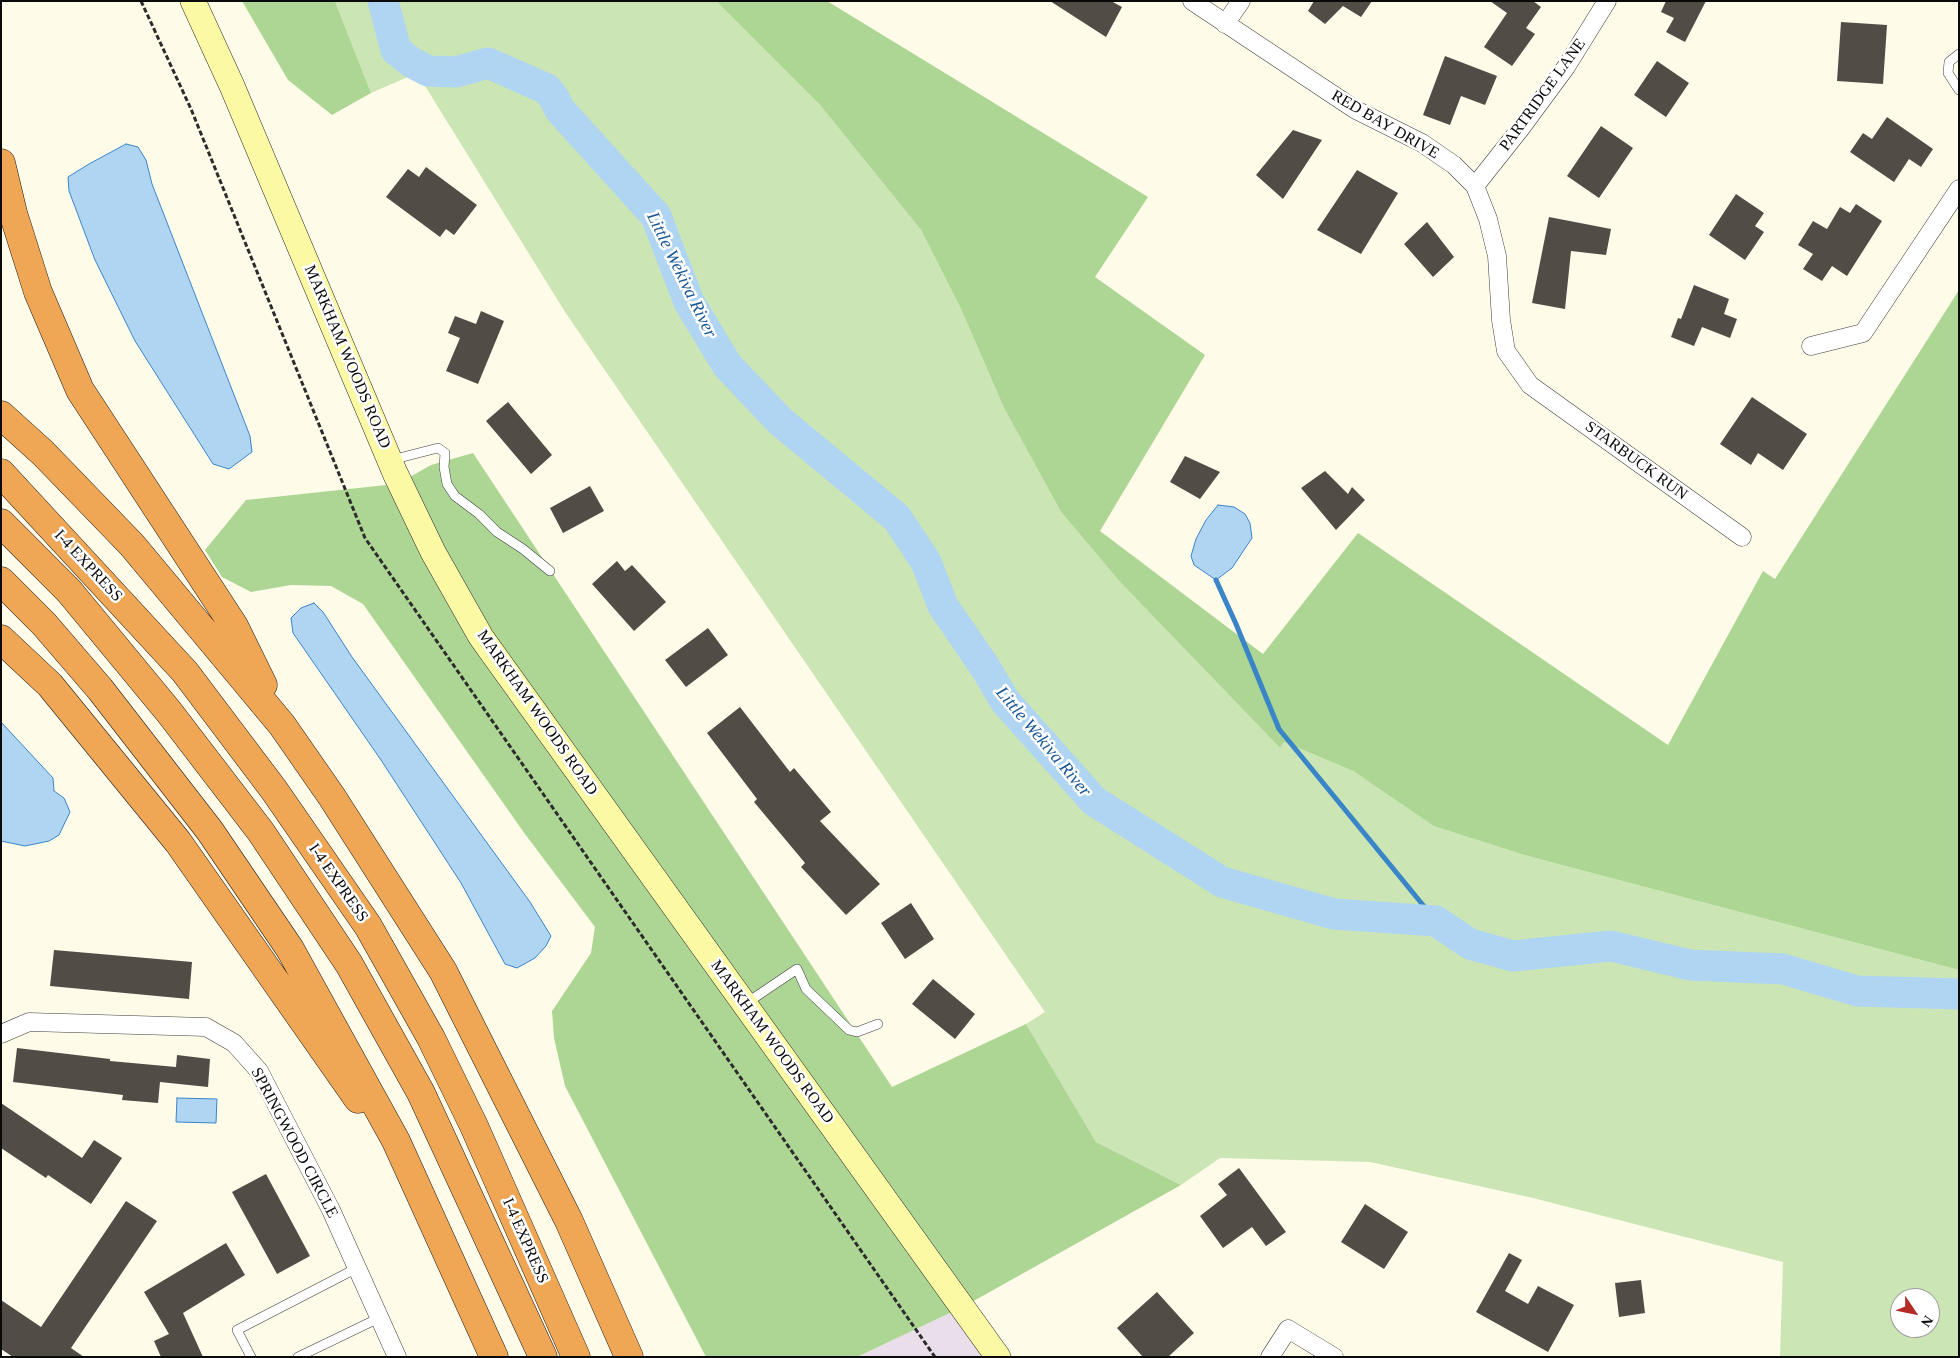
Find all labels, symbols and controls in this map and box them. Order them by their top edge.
street label: PARTRIDGE LANE [1496,35,1590,155]
street label: RED BAY DRIVE [1328,86,1442,164]
water label: Little Wekiva River [641,209,721,341]
street label: MARKHAM WOODS ROAD [300,262,394,452]
street label: STARBUCK RUN [1581,417,1691,505]
street label: I-4 EXPRESS [50,526,126,606]
street label: MARKHAM WOODS ROAD [473,627,601,799]
water label: Little Wekiva River [991,682,1095,802]
street label: I-4 EXPRESS [304,840,372,926]
street label: MARKHAM WOODS ROAD [706,957,838,1127]
street label: SPRINGWOOD CIRCLE [246,1065,342,1221]
street label: I-4 EXPRESS [498,1195,552,1287]
north arrow [1890,1288,1940,1338]
text: N [1918,1313,1936,1329]

